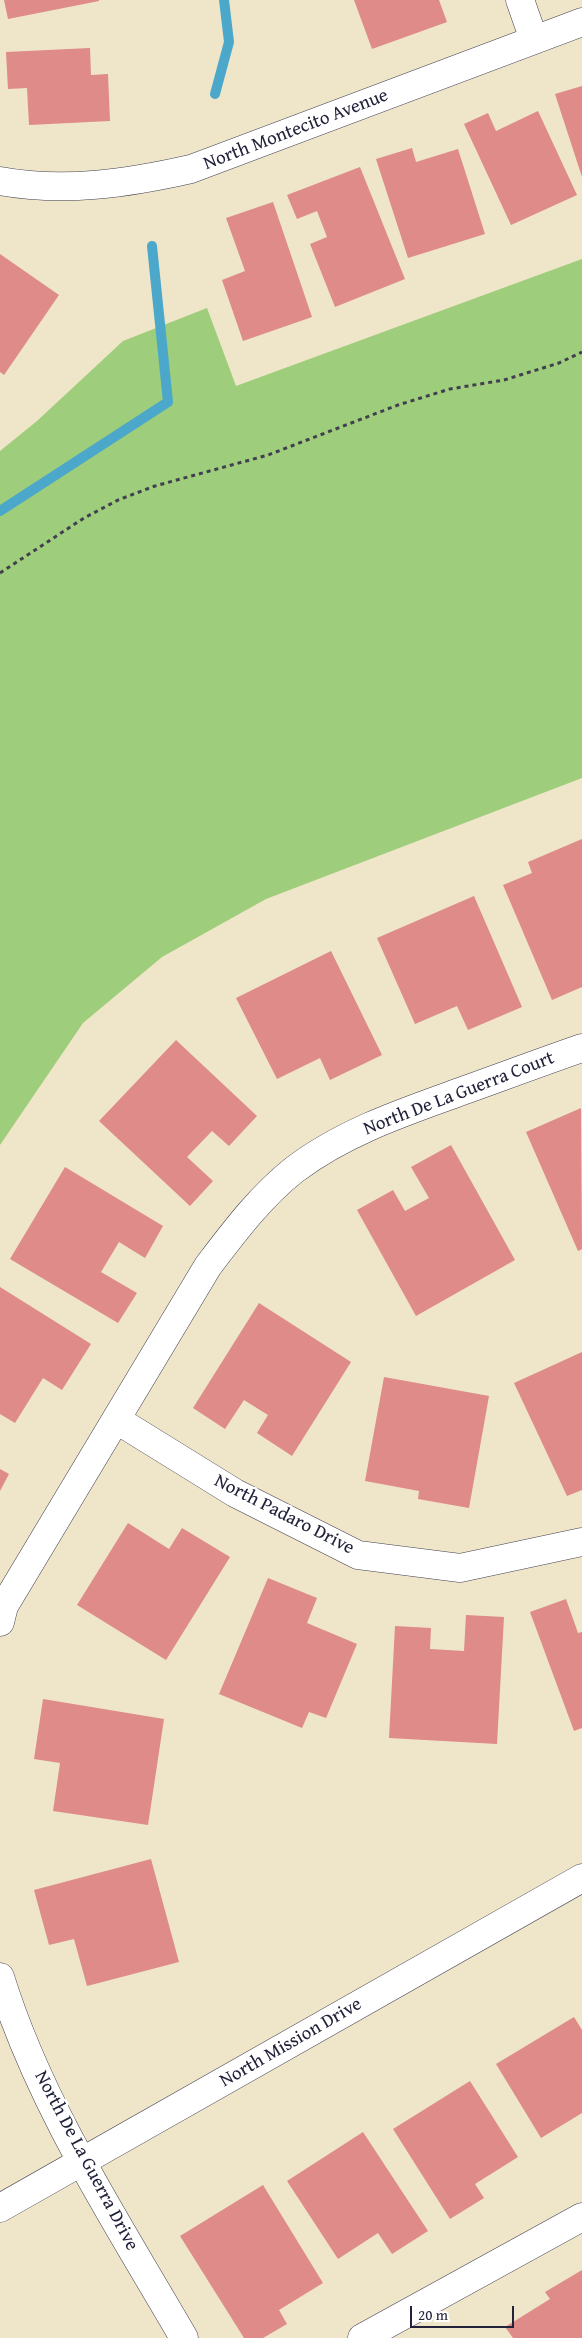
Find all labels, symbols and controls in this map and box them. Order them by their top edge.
street label: North Montecito Avenue [201,84,391,176]
street label: North De La Guerra Court [360,1047,558,1141]
street label: North Padaro Drive [210,1470,358,1560]
street label: North Mission Drive [216,1993,366,2093]
street label: North De La Guerra Drive [29,2067,143,2255]
scale bar [412,2296,516,2328]
text: 20 m [418,2304,448,2325]

